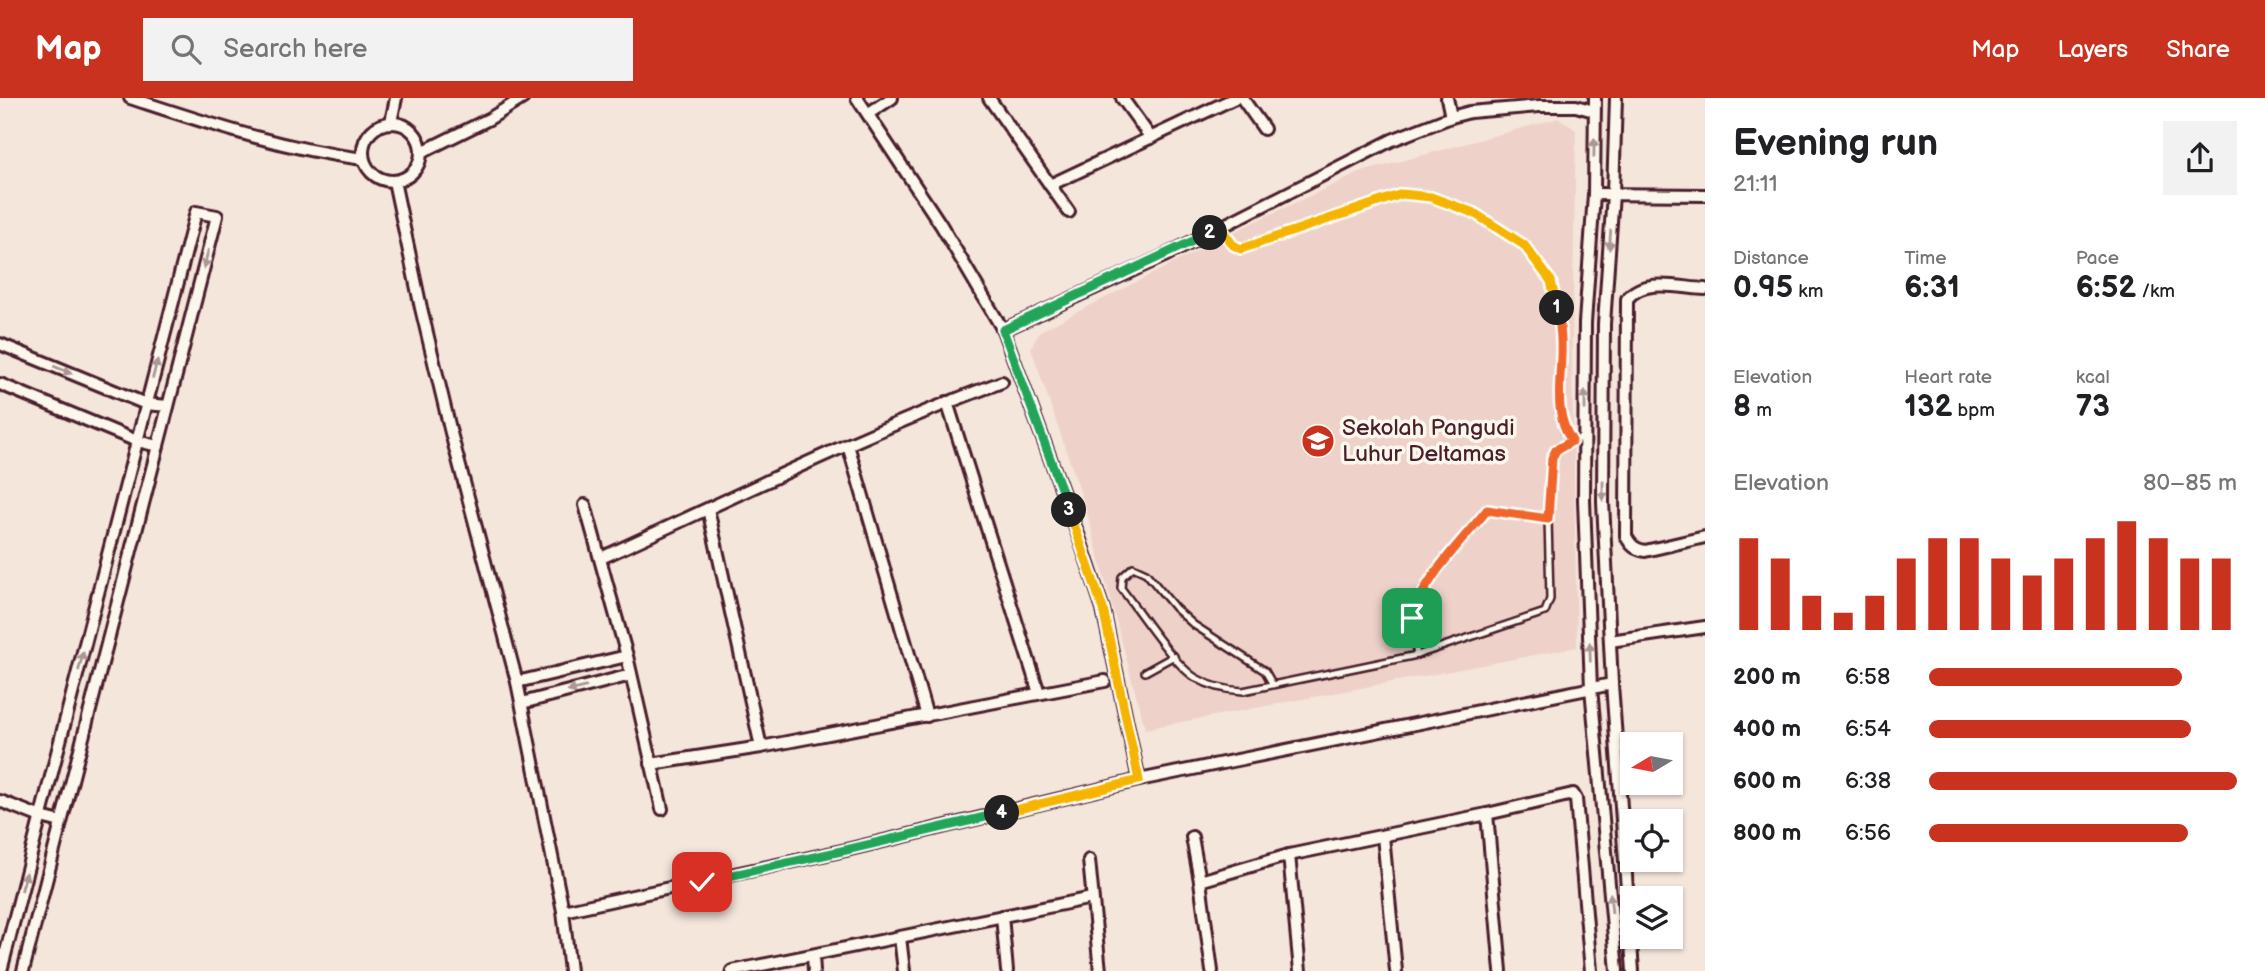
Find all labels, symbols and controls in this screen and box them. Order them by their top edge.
search box [143,18,633,81]
text: Map [35,29,101,69]
icon: search [167,30,205,68]
text: Search here [223,34,367,65]
text: Map [1971,35,2019,64]
text: Layers [2057,35,2128,64]
text: Share [2166,35,2230,64]
text: Evening run [1733,121,1938,166]
button: share [2163,121,2237,195]
one-way arrow [1588,137,1600,159]
text: 21:11 [1733,170,1778,198]
pin: 2 [1192,216,1228,250]
text: 2 [1204,221,1215,244]
one-way arrow [1604,229,1615,251]
text: Distance [1733,247,1809,270]
text: Time [1904,247,1946,270]
text: Pace [2076,247,2119,270]
one-way arrow [200,248,211,270]
text: 0.95 [1733,270,1793,306]
text: 6:31 [1904,270,1960,306]
text: 6:52 [2076,270,2136,306]
text: km [1793,280,1823,303]
text: /km [2136,280,2175,303]
pin: 1 [1540,290,1574,326]
text: 1 [1553,296,1561,319]
one-way arrow [150,358,161,380]
one-way arrow [53,364,74,375]
text: Elevation [1733,366,1812,389]
text: Heart rate [1904,366,1992,389]
text: kcal [2076,366,2110,389]
one-way arrow [1579,389,1590,411]
text: 8 [1733,389,1751,425]
text: 132 [1904,389,1952,425]
text: 73 [2076,389,2110,425]
text: m [1751,399,1772,422]
text: bpm [1952,399,1995,422]
place label: Sekolah Pangudi Luhur Deltamas [1342,414,1515,468]
school or university icon: Sekolah Pangudi Luhur Deltamas [1299,422,1337,460]
text: Elevation [1733,469,1829,497]
text: 80–85 m [2143,469,2237,497]
one-way arrow [1597,481,1609,503]
pin: 3 [1052,492,1086,528]
text: 3 [1063,498,1074,521]
pin [1382,588,1442,648]
icon: arrive [1393,599,1431,637]
one-way arrow [1584,641,1595,663]
one-way arrow [76,650,87,672]
text: 200 m [1733,663,1801,691]
text: 6:58 [1845,663,1890,691]
one-way arrow [565,684,587,695]
text: 400 m [1733,715,1801,743]
text: 6:54 [1845,715,1891,743]
north arrow [1620,732,1684,794]
map controls [1620,732,1683,949]
text: 600 m [1733,767,1801,795]
text: 6:38 [1845,767,1891,795]
pin: 4 [984,796,1020,830]
text: 4 [996,801,1007,824]
button: locate [1620,809,1683,872]
text: 800 m [1733,819,1801,847]
text: 6:56 [1845,819,1891,847]
pin [672,852,732,912]
icon: check [683,863,721,901]
one-way arrow [19,870,30,892]
button: layers [1620,886,1683,949]
one-way arrow [1605,892,1616,914]

